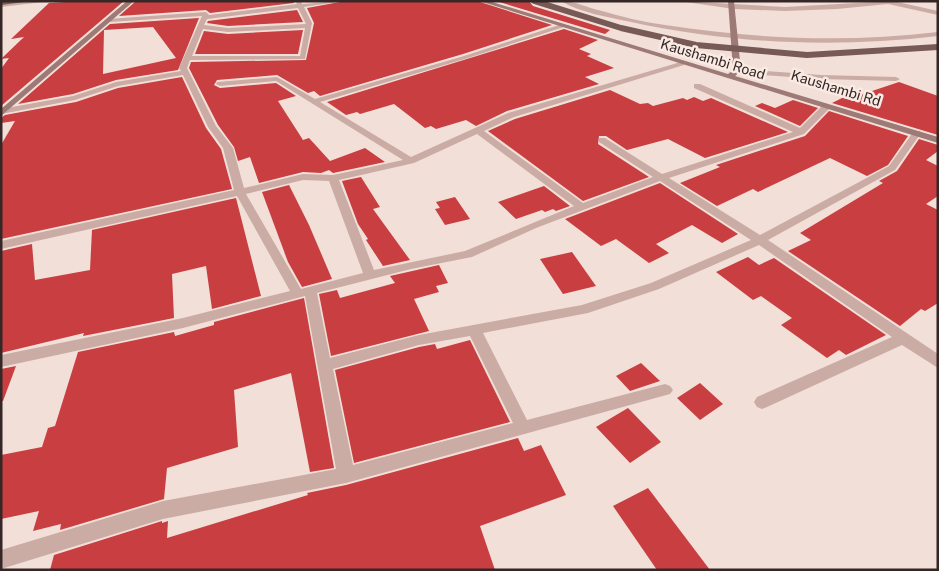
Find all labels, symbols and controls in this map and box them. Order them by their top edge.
street label: Kaushambi Road [659,35,767,83]
street label: Kaushambi Rd [789,67,883,109]

